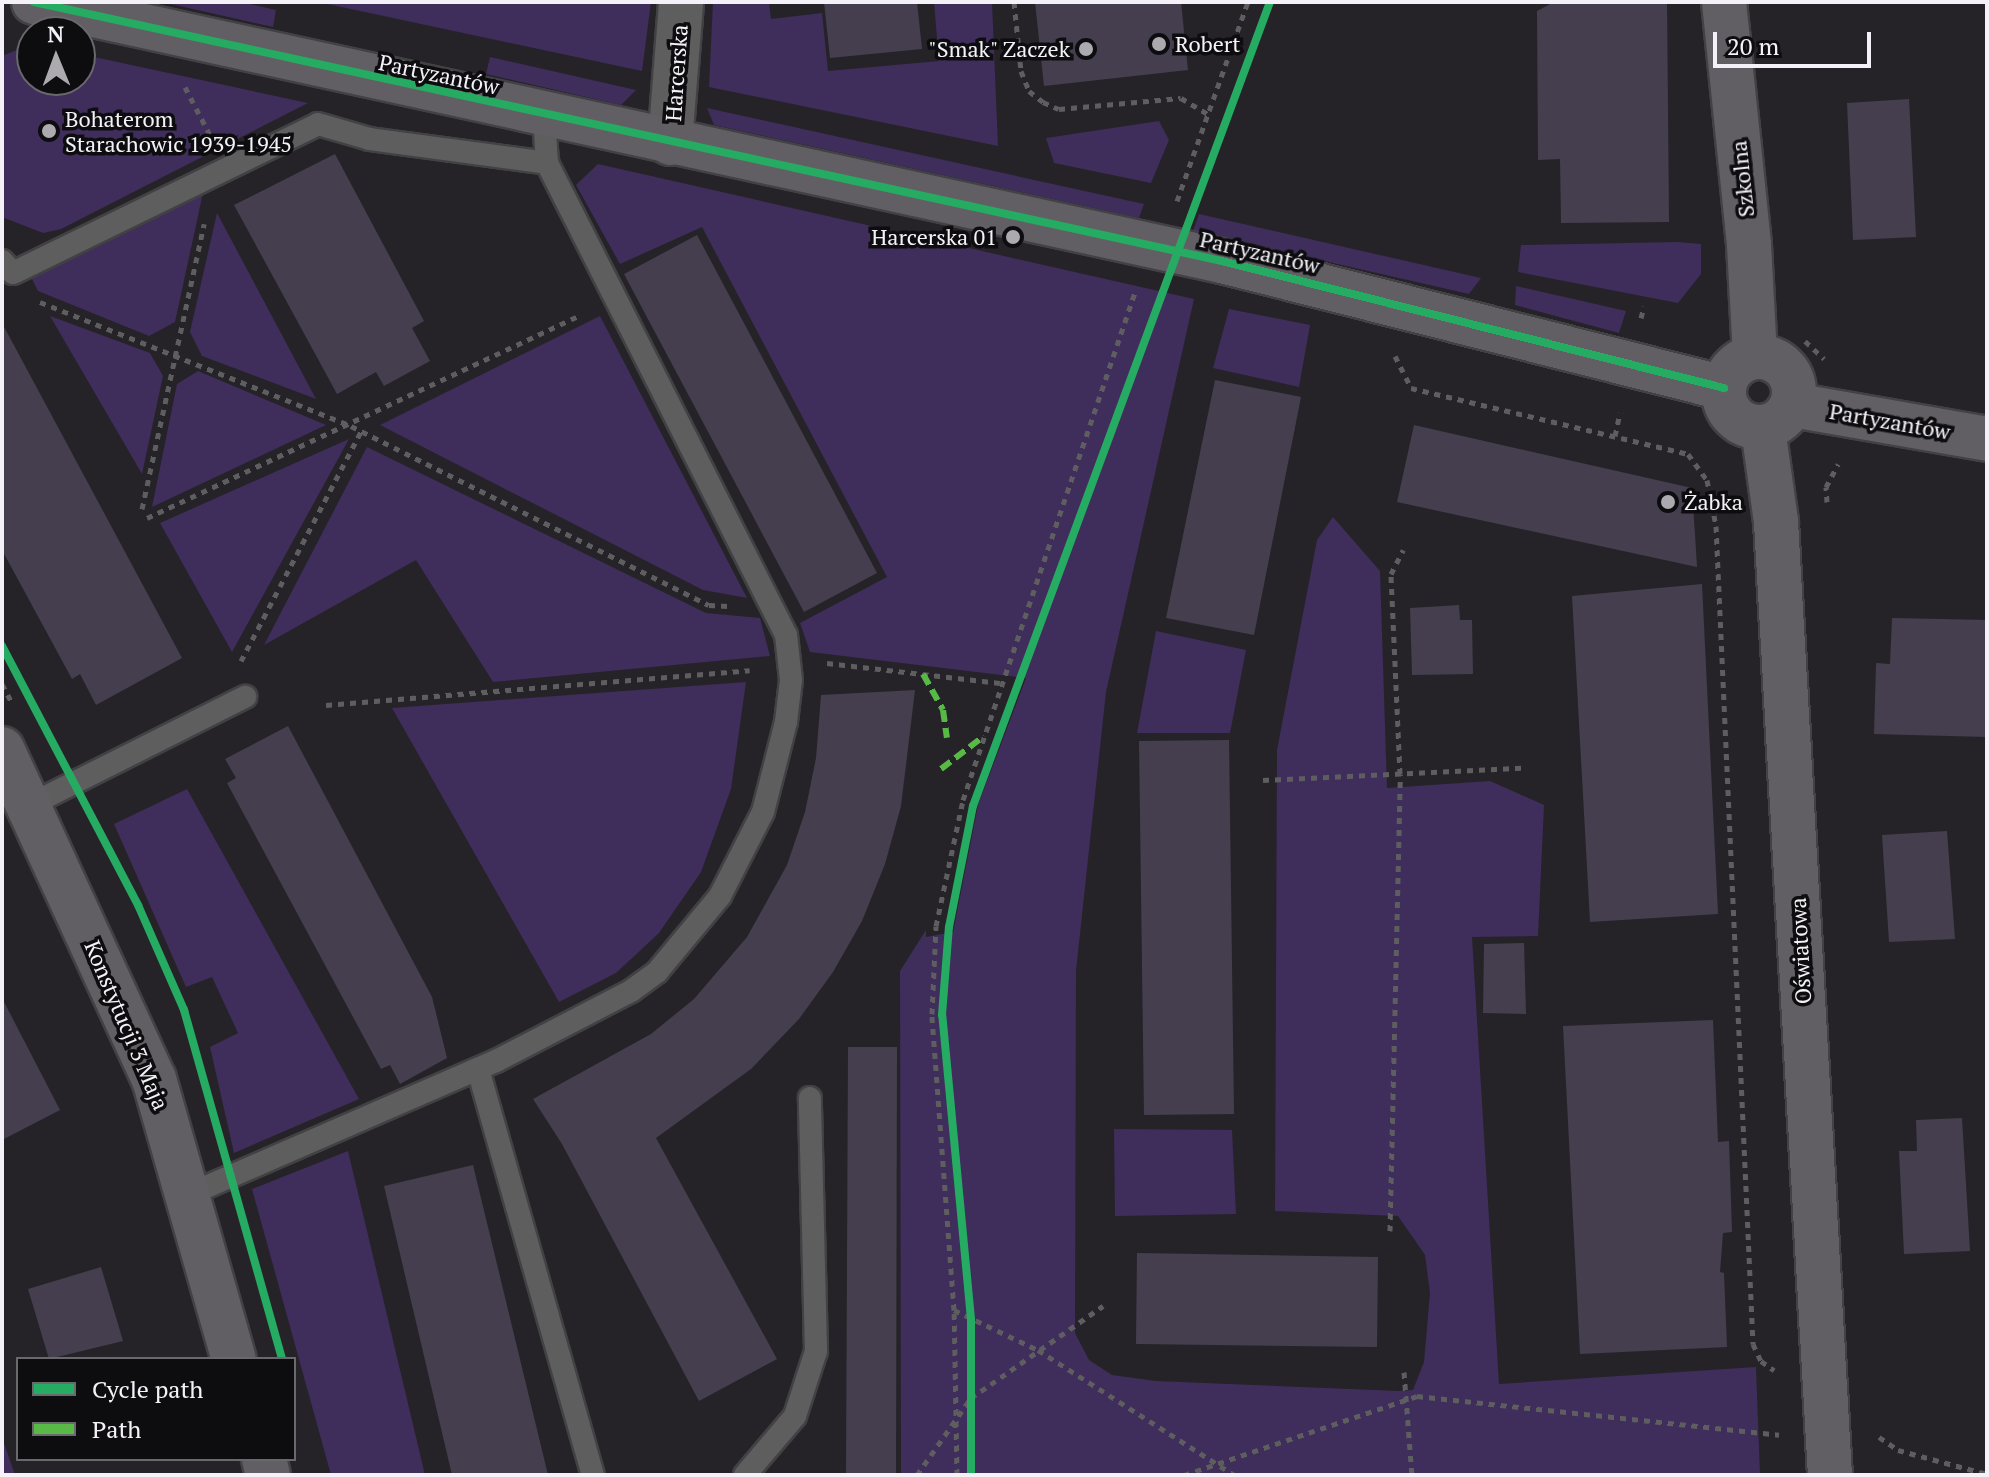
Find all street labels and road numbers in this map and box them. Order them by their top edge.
street label: Harcerska [659,24,693,122]
street label: Partyzantów [376,48,502,100]
street label: Szkolna [1725,140,1759,218]
street label: Partyzantów [1197,225,1323,279]
street label: Partyzantów [1827,397,1953,445]
street label: Oświatowa [1784,897,1816,1005]
street label: Konstytucji 3 Maja [79,936,175,1114]

